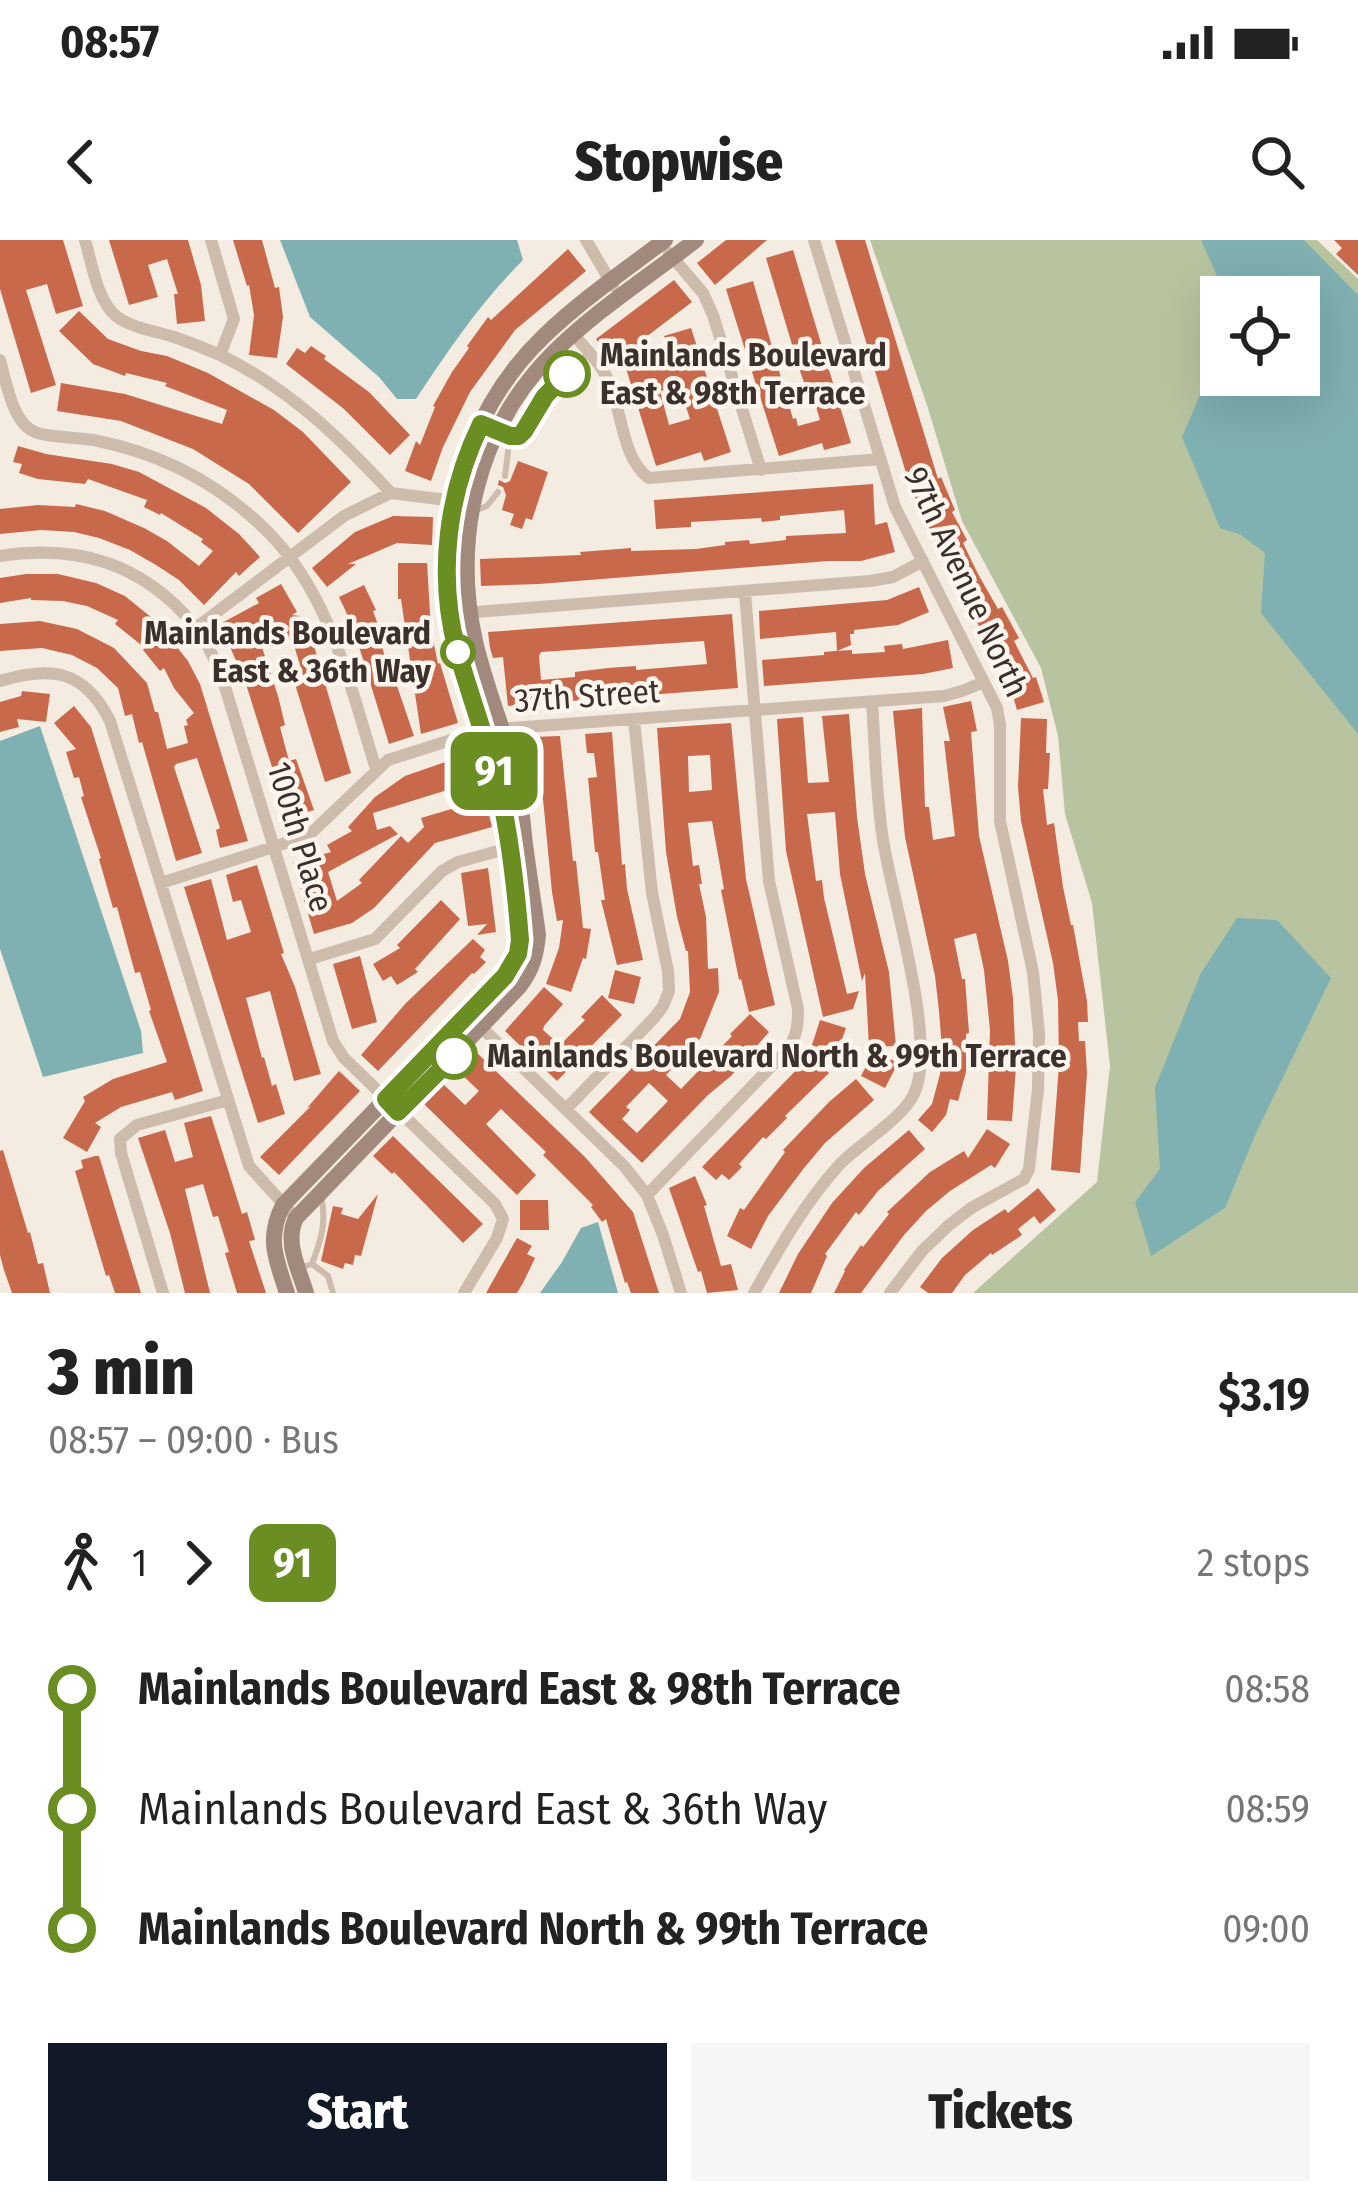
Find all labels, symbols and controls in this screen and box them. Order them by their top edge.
text: 08:57 [60,15,159,69]
icon: back [48,129,114,195]
icon: search [1244,129,1310,195]
text: Stopwise [575,130,783,194]
map controls [1200,276,1320,396]
button: locate [1200,276,1320,396]
place label: Mainlands Boulevard East & 98th Terrace [600,335,887,413]
marker: Mainlands Boulevard East & 98th Terrace [545,352,589,396]
street label: 97th Avenue North [895,461,1037,703]
place label: Mainlands Boulevard East & 36th Way [144,613,431,691]
marker: Mainlands Boulevard East & 36th Way [442,636,474,668]
street label: 37th Street [513,671,661,721]
line badge: 91 [440,732,548,810]
text: 91 [475,746,513,796]
street label: 100th Place [258,757,342,917]
marker: Mainlands Boulevard North & 99th Terrace [432,1034,476,1078]
place label: Mainlands Boulevard North & 99th Terrace [487,1036,1067,1076]
text: 3 min [48,1332,195,1411]
text: $3.19 [1218,1368,1310,1422]
text: 08:57 – 09:00 · Bus [48,1417,339,1463]
icon: walk [48,1530,114,1596]
icon: forward [165,1530,231,1596]
text: 91 [273,1538,312,1588]
text: 1 [132,1540,147,1586]
text: 2 stops [1197,1540,1310,1586]
text: Mainlands Boulevard East & 98th Terrace [138,1662,901,1716]
text: 08:58 [1224,1666,1310,1712]
text: Mainlands Boulevard East & 36th Way [138,1782,827,1836]
text: 08:59 [1225,1786,1310,1832]
text: Mainlands Boulevard North & 99th Terrace [138,1902,928,1956]
text: 09:00 [1222,1906,1310,1952]
button: Start [48,2043,667,2181]
button: Tickets [691,2043,1310,2181]

